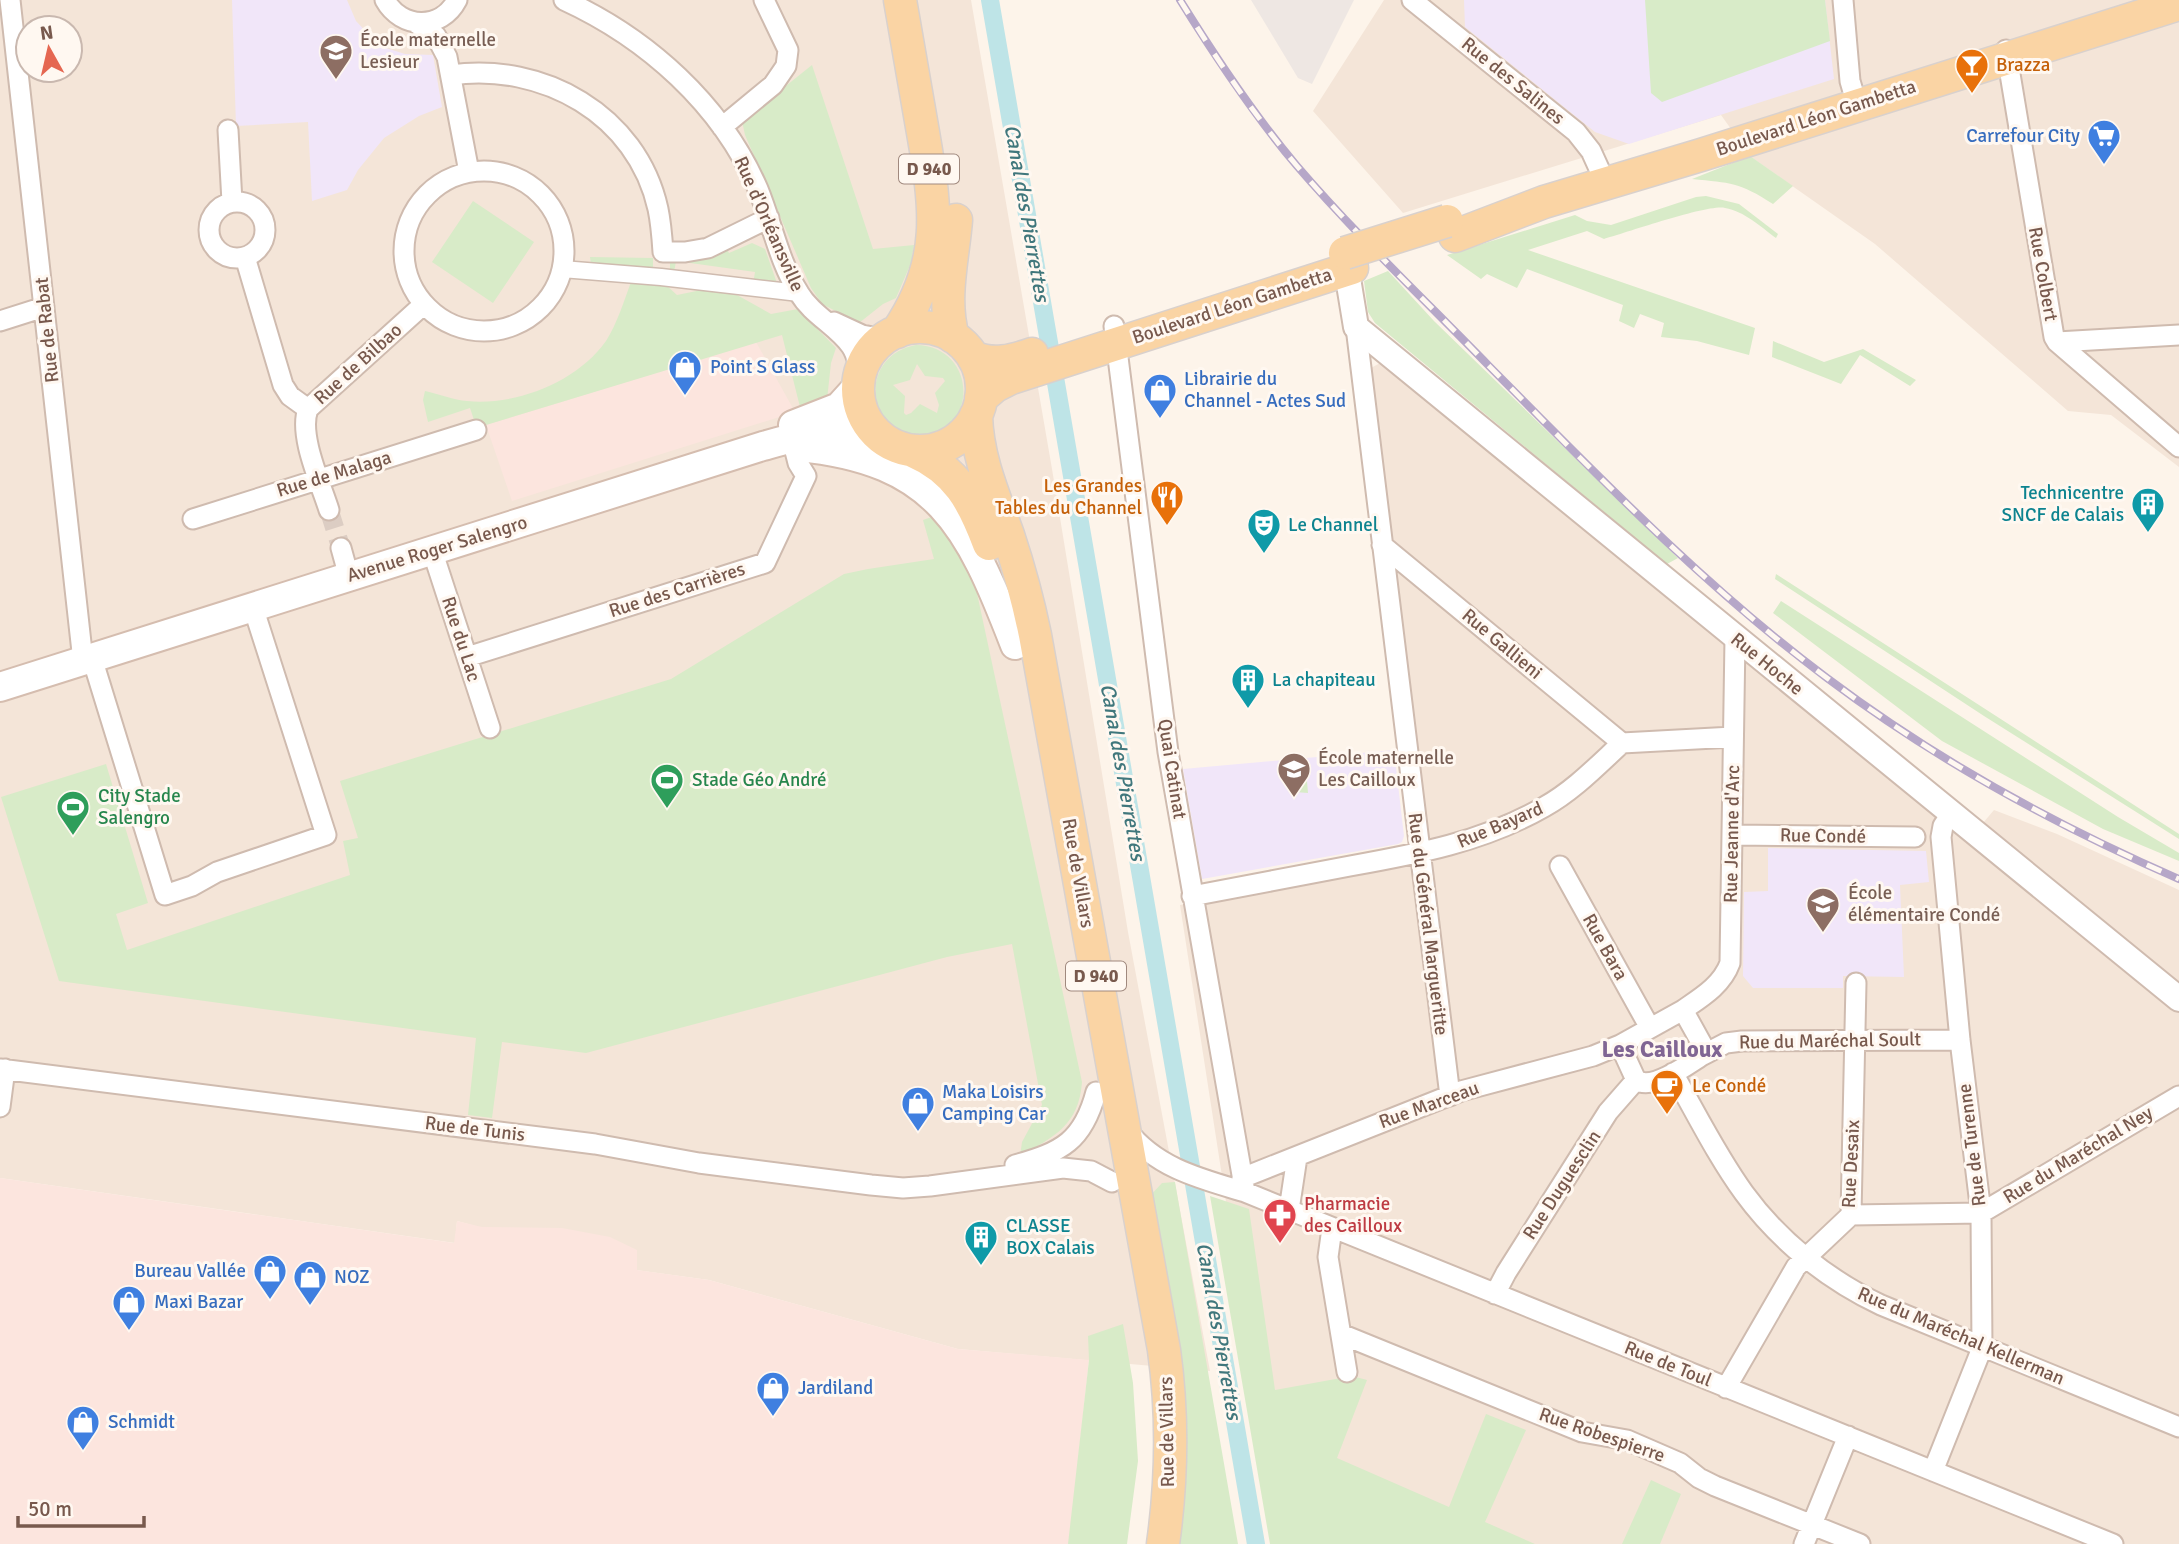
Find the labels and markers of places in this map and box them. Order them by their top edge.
place label: École maternelle Lesieur [360,28,496,74]
school or university icon: École maternelle Lesieur [317,32,355,81]
bar icon: Brazza [1953,46,1991,95]
place label: Brazza [1996,53,2050,77]
supermarket icon: Carrefour City [2085,117,2123,166]
place label: Carrefour City [1966,124,2080,148]
shop icon: Point S Glass [666,348,704,397]
place label: Point S Glass [710,355,815,379]
place label: Librairie du Channel - Actes Sud [1184,367,1346,413]
shop icon: Librairie du Channel - Actes Sud [1141,371,1179,420]
place label: Les Grandes Tables du Channel [995,474,1142,520]
restaurant icon: Les Grandes Tables du Channel [1148,478,1186,527]
place label: Technicentre SNCF de Calais [2002,481,2124,527]
building icon: Technicentre SNCF de Calais [2129,485,2167,534]
theatre icon: Le Channel [1245,506,1283,555]
place label: Le Channel [1288,513,1378,537]
building icon: La chapiteau [1229,661,1267,710]
place label: La chapiteau [1272,668,1376,692]
place label: École maternelle Les Cailloux [1318,746,1454,792]
school or university icon: École maternelle Les Cailloux [1275,750,1313,799]
sports icon: Stade Géo André [648,761,686,810]
place label: Stade Géo André [692,768,827,792]
place label: City Stade Salengro [98,784,181,830]
sports icon: City Stade Salengro [54,788,92,837]
place label: École élémentaire Condé [1848,881,2000,927]
school or university icon: École élémentaire Condé [1804,885,1842,934]
cafe icon: Le Condé [1648,1067,1686,1116]
place label: Le Condé [1692,1074,1766,1098]
place label: Maka Loisirs Camping Car [942,1080,1046,1126]
shop icon: Maka Loisirs Camping Car [899,1084,937,1133]
place label: Pharmacie des Cailloux [1304,1192,1402,1238]
pharmacy icon: Pharmacie des Cailloux [1261,1196,1299,1245]
place label: CLASSE BOX Calais [1006,1214,1095,1260]
building icon: CLASSE BOX Calais [962,1218,1000,1267]
shop icon: Bureau Vallée [251,1252,289,1301]
shop icon: NOZ [291,1258,329,1307]
place label: Bureau Vallée [134,1259,246,1283]
place label: NOZ [334,1265,370,1289]
shop icon: Maxi Bazar [110,1283,148,1332]
place label: Maxi Bazar [154,1290,243,1314]
shop icon: Jardiland [754,1369,792,1418]
place label: Jardiland [798,1376,873,1400]
shop icon: Schmidt [64,1403,102,1452]
place label: Schmidt [108,1410,175,1434]

